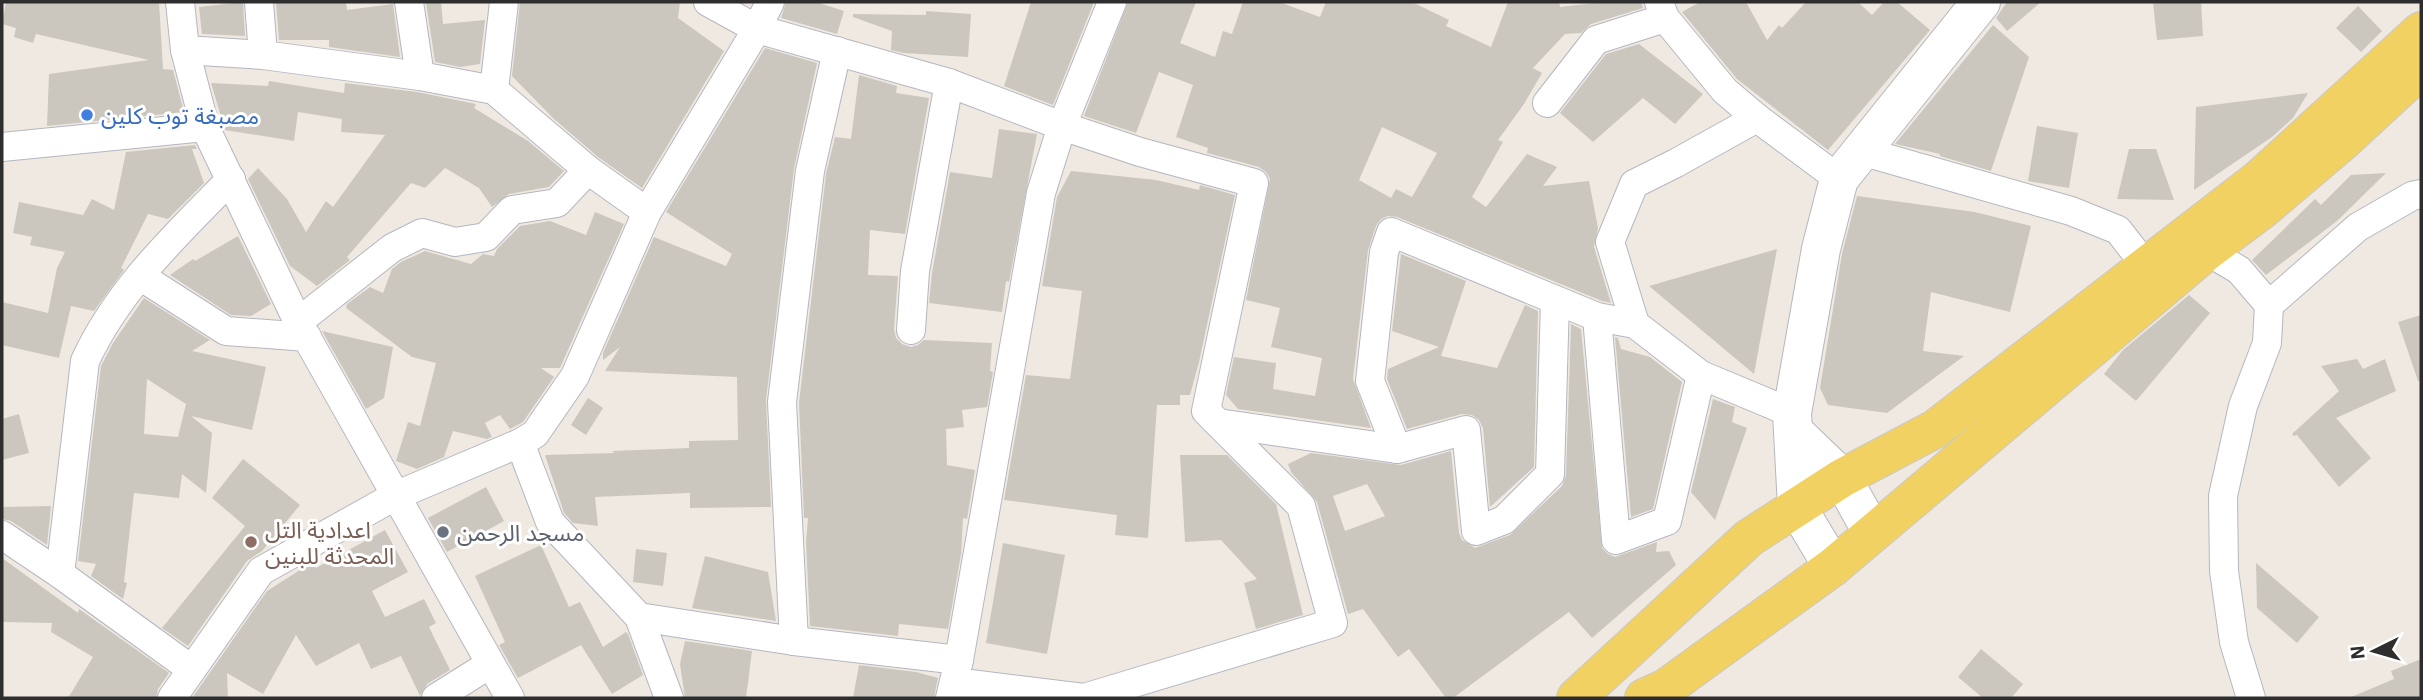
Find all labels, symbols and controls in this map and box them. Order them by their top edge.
place label: مصبغة توب كلين [101,100,259,130]
marker: مصبغة توب كلين [79,107,95,123]
place label: اعدادية التل المحدثة للبنين [265,514,394,570]
place label: مسجد الرحمن [457,517,584,547]
marker: مسجد الرحمن [435,524,451,540]
marker: اعدادية التل المحدثة للبنين [243,534,259,550]
north arrow [2339,616,2409,686]
text: N [2345,645,2370,660]

